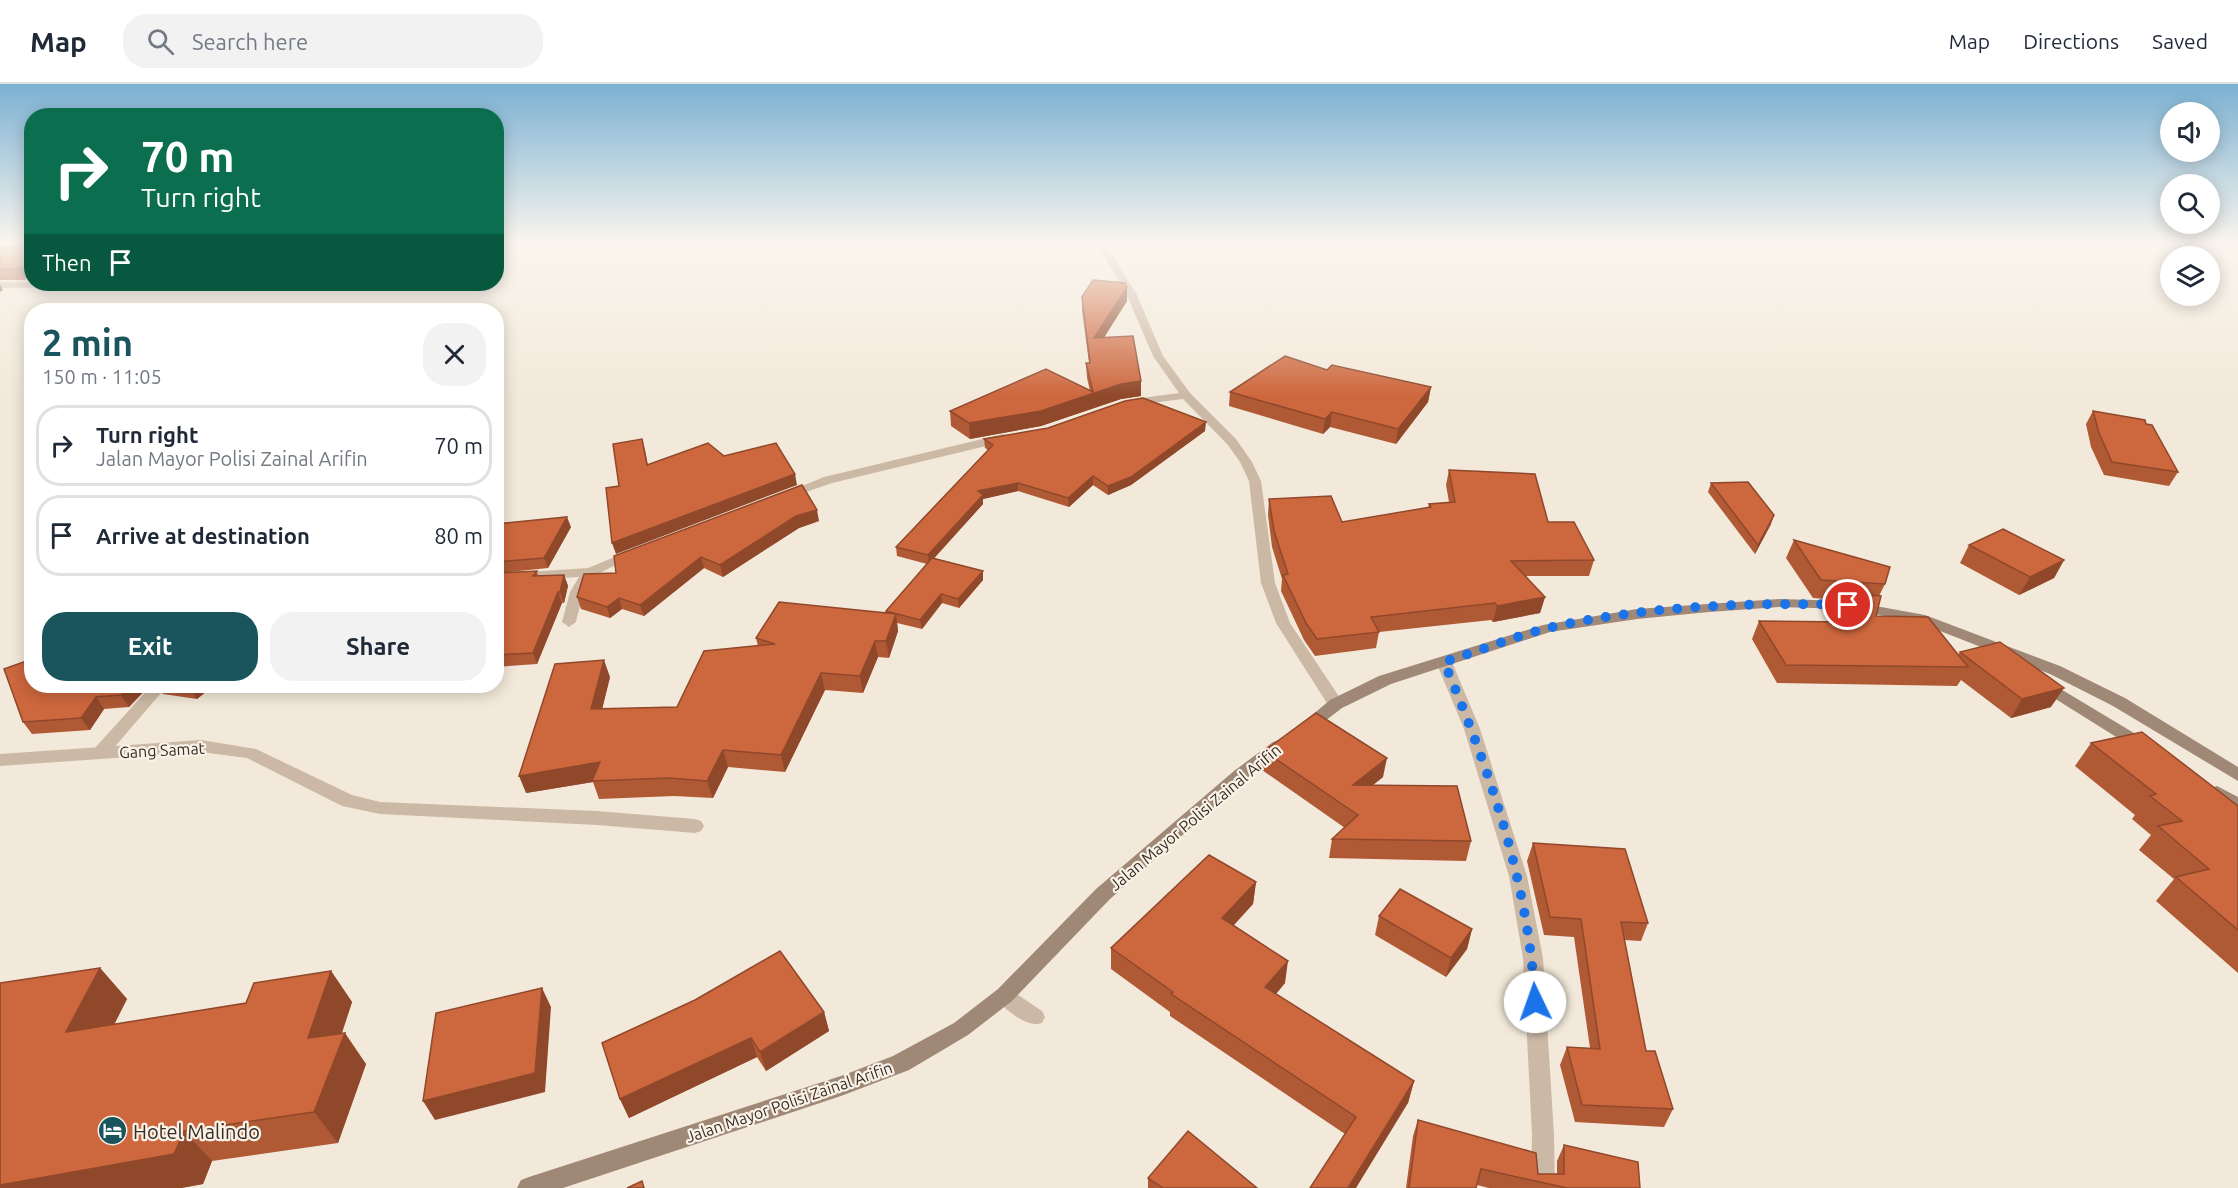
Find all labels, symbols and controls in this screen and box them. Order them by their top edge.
search box [123,14,543,68]
icon: search [144,25,177,58]
text: Map [30,26,87,57]
text: Search here [192,29,308,54]
text: Map [1949,29,1990,53]
text: Directions [2023,29,2119,53]
text: Saved [2152,29,2208,53]
map controls [2160,102,2220,306]
button: sound [2160,102,2220,162]
icon: right [42,132,120,210]
text: 70 m [141,133,235,180]
button: search [2160,174,2220,234]
text: Turn right [141,182,261,212]
icon: arrive [104,246,137,279]
button: layers [2160,246,2220,306]
text: Then [42,250,92,275]
text: 2 min [42,322,133,363]
button: close [423,323,486,386]
text: 150 m · 11:05 [42,365,162,388]
text: Turn right [96,422,198,447]
icon: right [45,429,78,462]
text: 70 m [434,433,483,458]
text: Jalan Mayor Polisi Zainal Arifin [96,447,368,470]
icon: arrive [45,519,78,552]
text: Arrive at destination [96,523,310,548]
text: 80 m [434,523,483,548]
pin [1822,579,1873,630]
icon: arrive [1831,588,1864,621]
button: Exit [42,612,258,681]
button: Share [270,612,486,681]
street label: Gang Samat [119,739,206,761]
street label: Jalan Mayor Polisi Zainal Arifin [1106,740,1284,894]
position arrow [1503,970,1567,1034]
street label: Jalan Mayor Polisi Zainal Arifin [683,1058,895,1146]
hotel icon: Hotel Malindo [96,1115,128,1147]
place label: Hotel Malindo [133,1120,260,1143]

